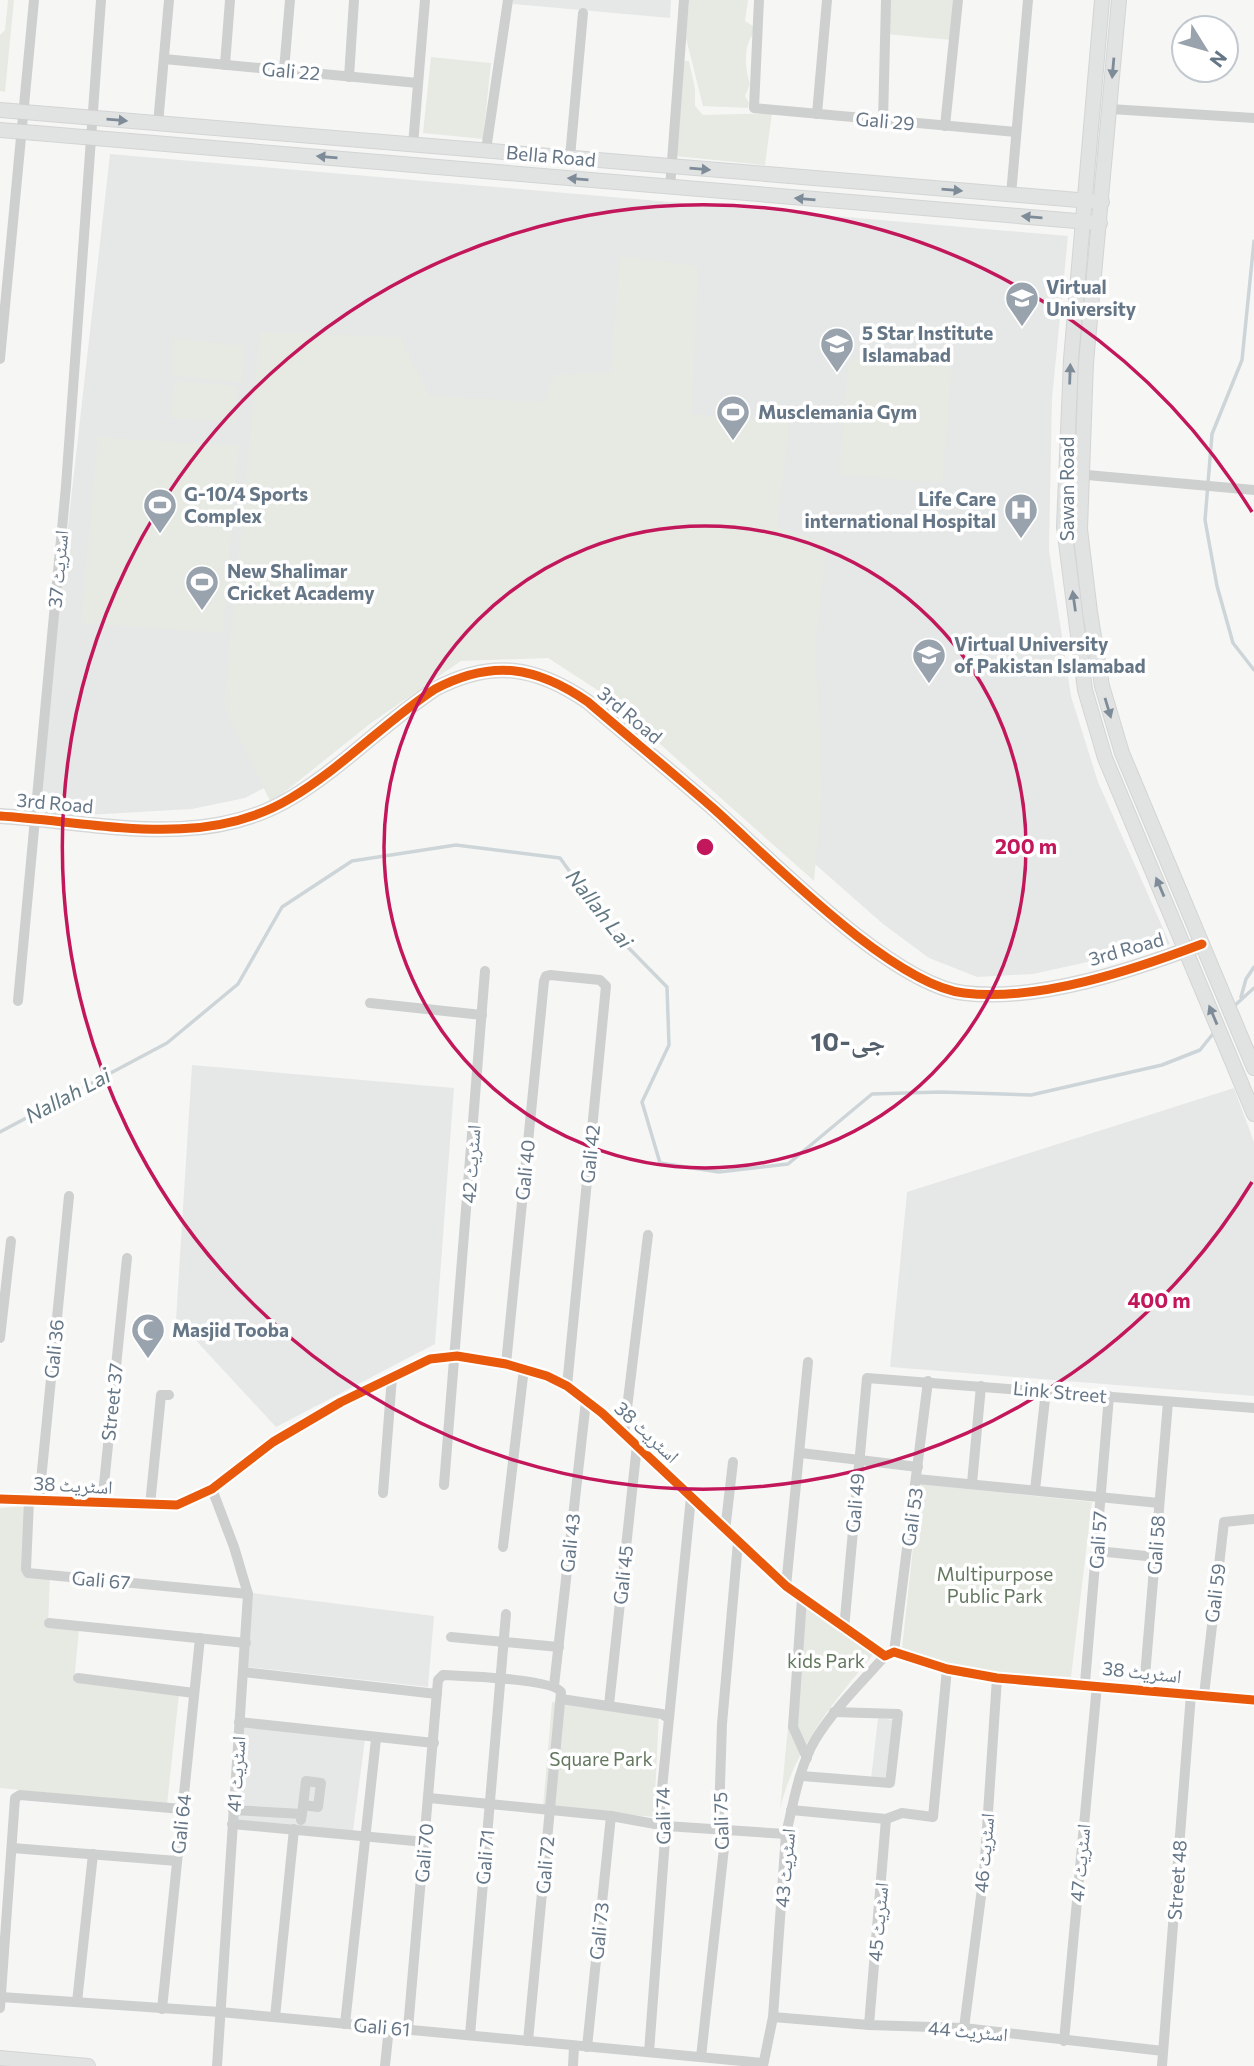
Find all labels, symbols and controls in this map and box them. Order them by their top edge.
north arrow [1170,14,1240,84]
text: N [1205,47,1232,72]
street label: Gali 22 [261,57,321,84]
one-way arrow [1108,57,1119,79]
street label: Gali 29 [855,106,916,135]
one-way arrow [106,115,128,126]
street label: Bella Road [505,140,597,171]
one-way arrow [316,151,338,162]
one-way arrow [690,164,712,175]
one-way arrow [567,173,589,184]
one-way arrow [941,185,963,196]
one-way arrow [794,193,816,204]
one-way arrow [1020,212,1042,223]
place label: Virtual University [1046,275,1137,320]
school or university icon: Virtual University [1003,279,1041,328]
place label: 5 Star Institute Islamabad [862,321,993,366]
school or university icon: 5 Star Institute Islamabad [818,325,856,374]
one-way arrow [1065,363,1076,385]
sports icon: Musclemania Gym [714,393,752,442]
place label: Musclemania Gym [758,400,917,423]
street label: Sawan Road [1055,437,1078,541]
place label: G-10/4 Sports Complex [184,482,308,527]
sports icon: G-10/4 Sports Complex [141,486,179,535]
place label: Life Care international Hospital [804,487,996,532]
hospital icon: Life Care international Hospital [1002,491,1040,540]
street label: اسٹریٹ 37 [43,529,73,609]
place label: New Shalimar Cricket Academy [227,559,375,604]
sports icon: New Shalimar Cricket Academy [183,563,221,612]
one-way arrow [1068,590,1079,612]
place label: Virtual University of Pakistan Islamabad [954,632,1146,677]
school or university icon: Virtual University of Pakistan Islamabad [910,636,948,685]
street label: 3rd Road [593,681,667,748]
one-way arrow [1104,698,1114,719]
street label: 3rd Road [16,788,94,817]
text: 200 m [995,833,1057,858]
centre of rings [693,835,717,859]
water label: Nallah Lai [562,864,639,953]
one-way arrow [1154,877,1166,897]
street label: 3rd Road [1086,927,1166,970]
one-way arrow [1207,1005,1218,1026]
district label: جی-10 [811,1025,885,1058]
water label: Nallah Lai [20,1062,115,1128]
street label: Gali 42 [575,1123,604,1184]
street label: اسٹریٹ 42 [456,1124,486,1204]
street label: Gali 40 [510,1138,539,1201]
text: 400 m [1127,1287,1191,1312]
mosque icon: Masjid Tooba [129,1311,167,1360]
street label: Gali 36 [39,1318,68,1380]
place label: Masjid Tooba [172,1318,289,1341]
street label: Street 37 [96,1362,127,1442]
street label: Link Street [1012,1376,1108,1407]
street label: اسٹریٹ 38 [610,1396,684,1468]
street label: اسٹریٹ 38 [33,1471,113,1499]
street label: Gali 49 [840,1472,869,1534]
street label: Gali 53 [896,1486,927,1548]
street label: Gali 57 [1084,1510,1111,1570]
street label: Gali 43 [555,1512,584,1574]
street label: Gali 58 [1142,1514,1169,1576]
street label: Gali 45 [608,1544,637,1606]
park label: Multipurpose Public Park [937,1562,1053,1607]
street label: Gali 59 [1199,1562,1230,1624]
street label: Gali 67 [71,1565,131,1594]
park label: kids Park [787,1649,865,1672]
street label: اسٹریٹ 38 [1101,1656,1183,1688]
street label: اسٹریٹ 41 [221,1735,251,1813]
park label: Square Park [549,1747,653,1770]
street label: Gali 74 [650,1787,675,1845]
street label: Gali 75 [708,1792,733,1850]
street label: Gali 64 [166,1793,195,1855]
street label: اسٹریٹ 46 [969,1812,999,1894]
street label: Gali 70 [409,1822,438,1884]
street label: اسٹریٹ 47 [1065,1823,1095,1903]
street label: اسٹریٹ 43 [770,1827,800,1909]
street label: Gali 71 [471,1828,498,1886]
street label: Gali 72 [531,1835,558,1895]
street label: Street 48 [1162,1839,1191,1921]
street label: اسٹریٹ 45 [863,1881,893,1963]
street label: Gali 73 [584,1901,613,1961]
street label: Gali 61 [353,2013,411,2040]
street label: اسٹریٹ 44 [927,2016,1009,2046]

